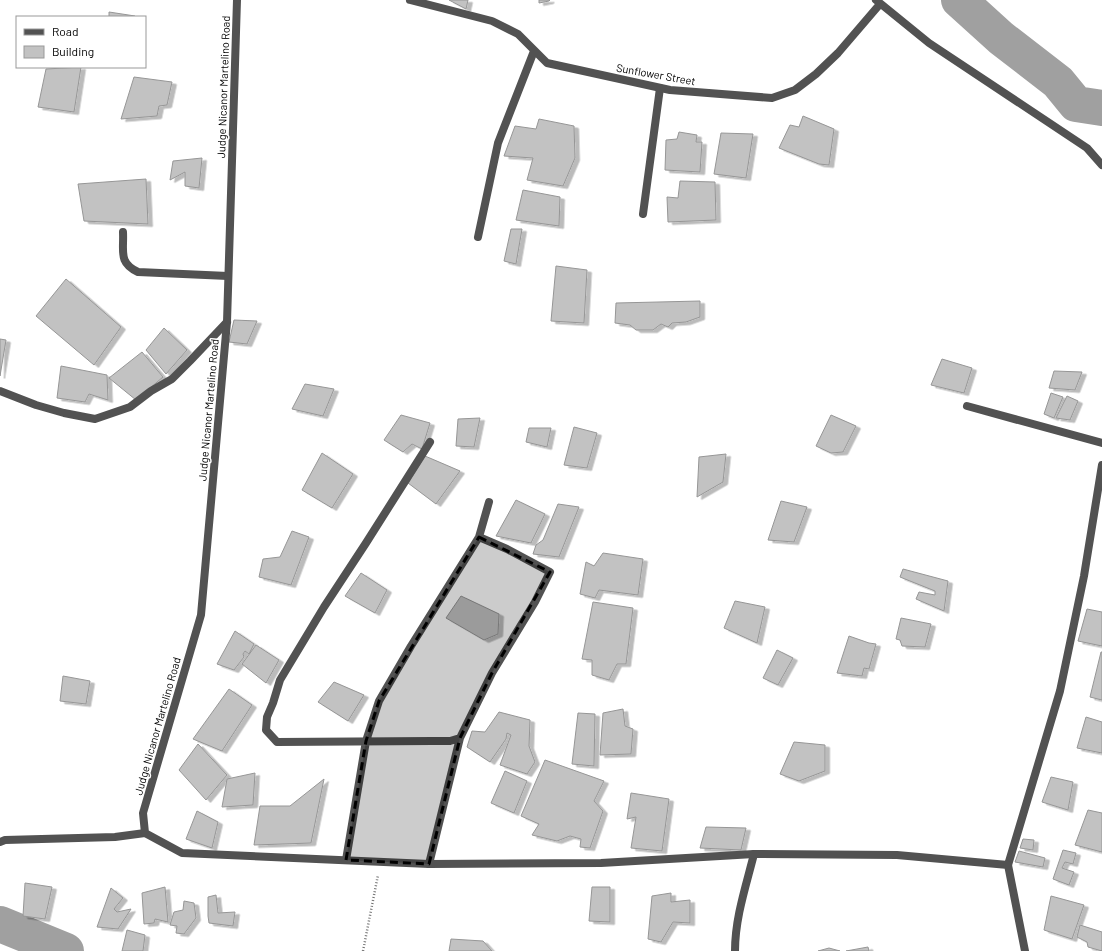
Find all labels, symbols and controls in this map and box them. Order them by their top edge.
street label: Judge Nicanor Martelino Road [214,15,232,159]
legend [16,16,146,68]
text: Road [52,24,79,38]
text: Building [52,44,94,58]
street label: Sunflower Street [615,61,697,87]
street label: Judge Nicanor Martelino Road [195,338,221,482]
street label: Judge Nicanor Martelino Road [131,656,183,796]

